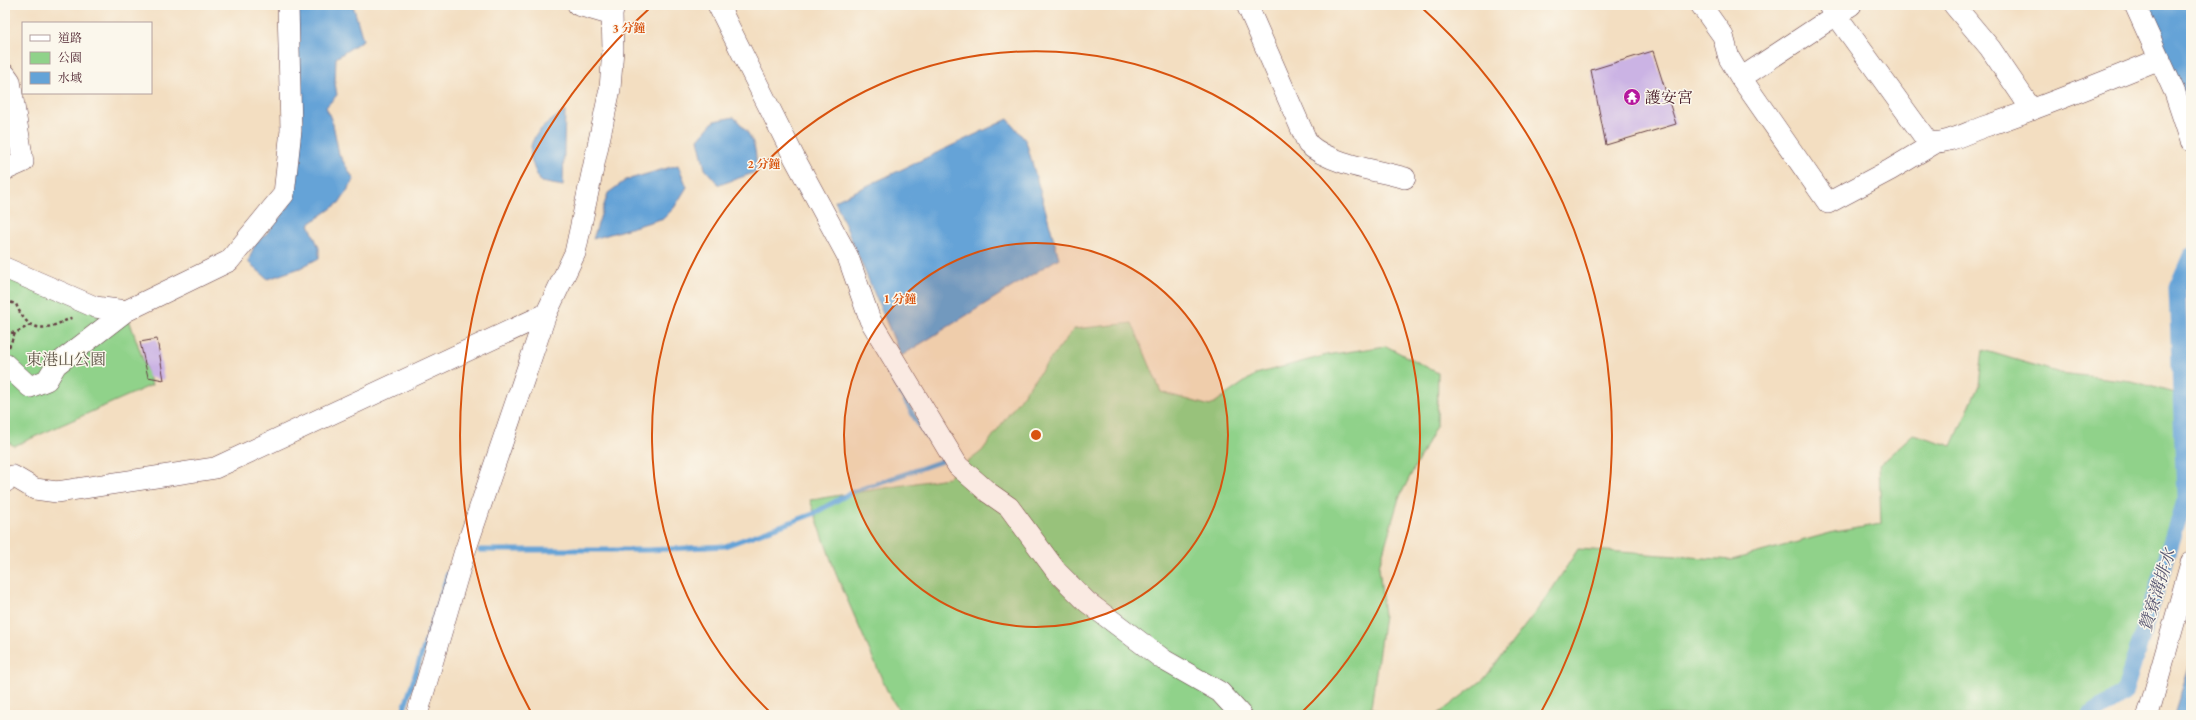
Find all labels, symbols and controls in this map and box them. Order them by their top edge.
text: 3 分鐘 [612,20,646,36]
legend [22,22,152,94]
text: 道路 [58,30,82,46]
text: 公園 [58,50,82,66]
text: 水域 [58,70,82,86]
temple icon: 護安宮 [1622,87,1642,107]
place label: 護安宮 [1645,87,1693,108]
text: 2 分鐘 [747,156,781,172]
text: 1 分鐘 [883,291,917,307]
park label: 東港山公園 [26,349,106,370]
centre of rings [1029,428,1043,442]
water label: 贊寮溝排水 [2134,544,2181,634]

